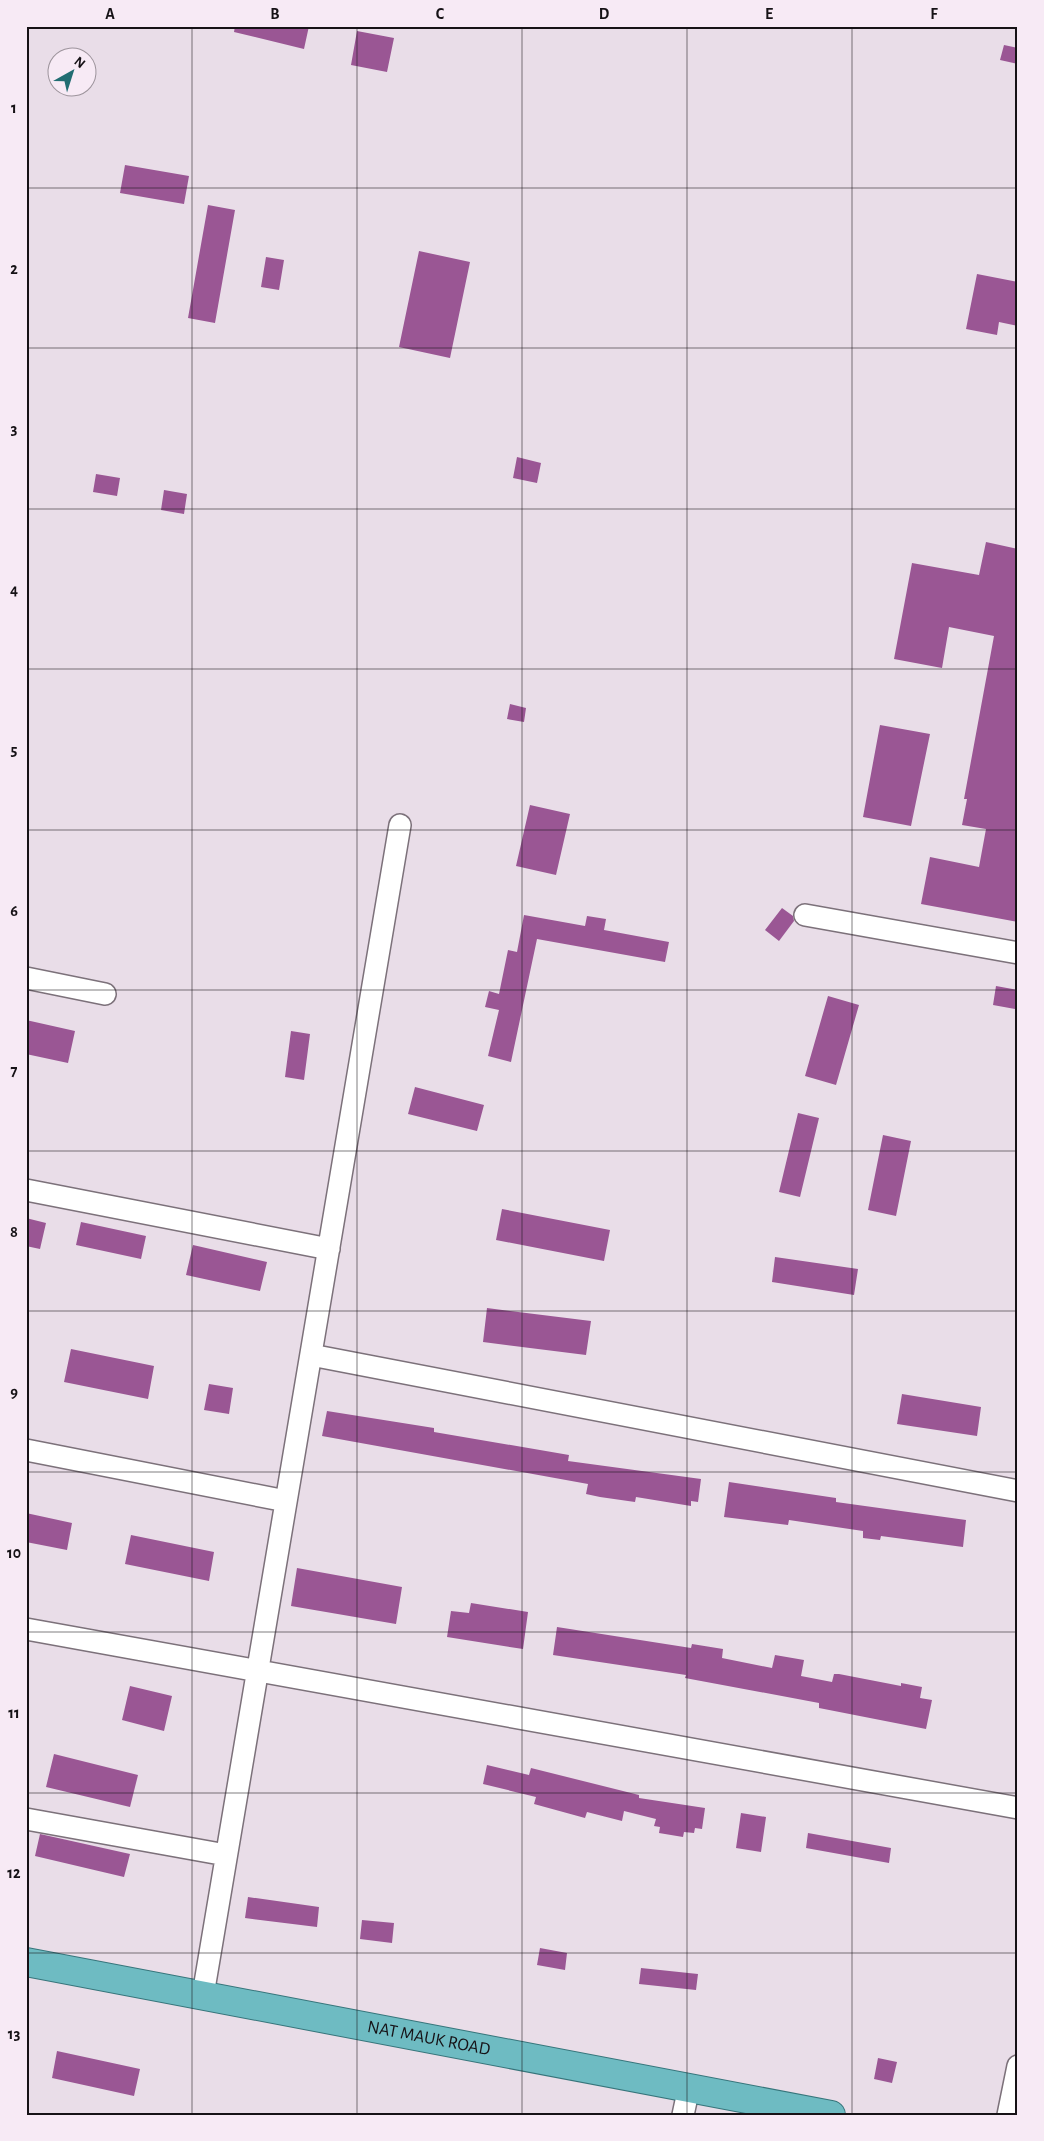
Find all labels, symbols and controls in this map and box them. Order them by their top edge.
text: A [105,6,115,22]
text: B [270,6,280,22]
text: C [436,6,445,22]
text: D [599,6,610,22]
text: E [765,6,773,22]
text: F [930,6,938,22]
north arrow [48,48,98,98]
text: N [71,54,88,71]
text: 1 [11,100,17,116]
text: 2 [10,261,18,277]
text: 3 [11,421,18,437]
text: 4 [10,582,18,598]
text: 5 [11,742,18,758]
text: 6 [10,903,18,919]
text: 7 [11,1063,18,1079]
text: 8 [10,1224,18,1240]
text: 9 [10,1384,18,1400]
text: 10 [7,1545,21,1561]
text: 11 [8,1705,20,1721]
text: 12 [7,1865,21,1881]
street label: NAT MAUK ROAD [366,2018,492,2059]
text: 13 [8,2026,20,2042]

